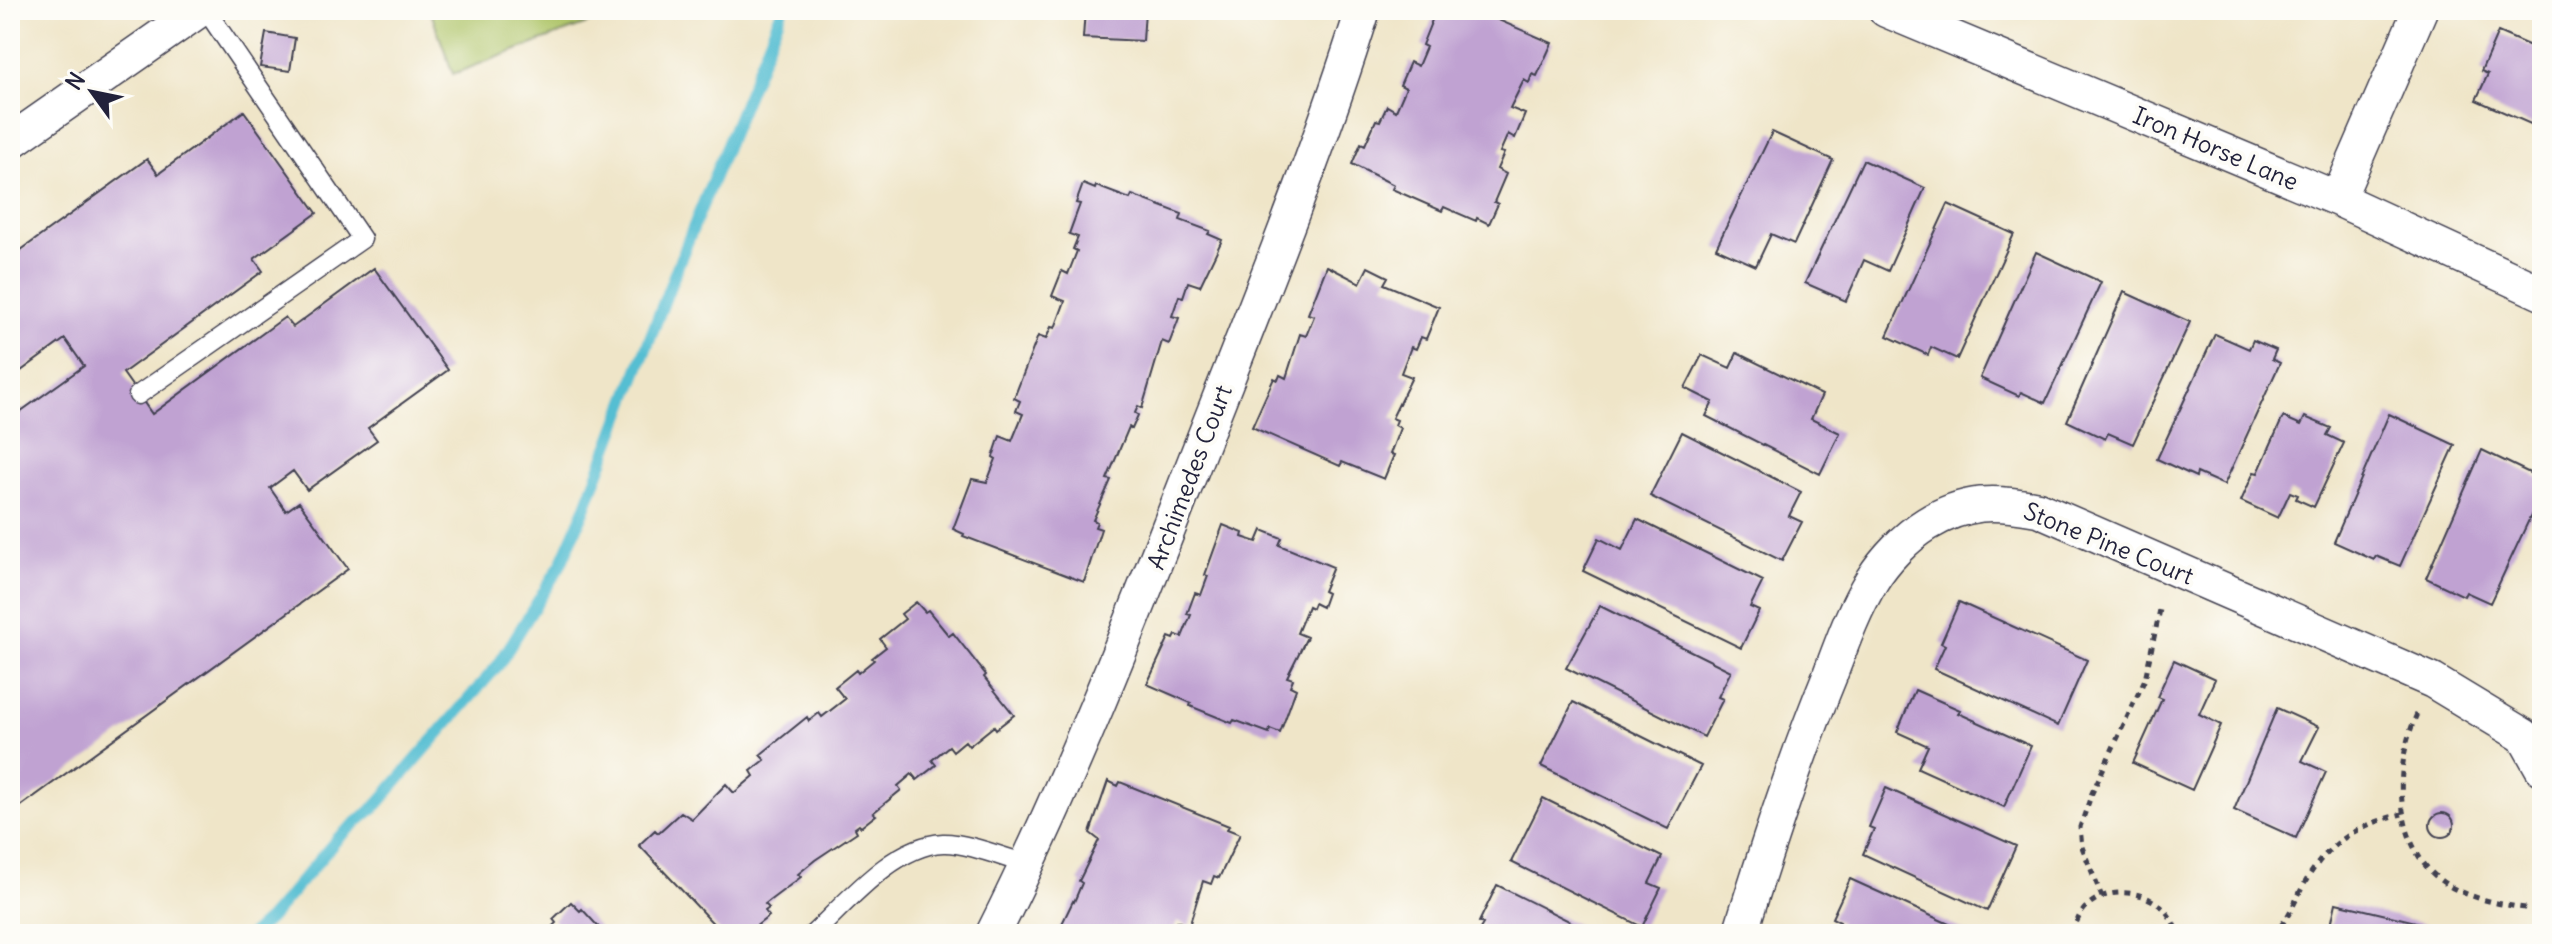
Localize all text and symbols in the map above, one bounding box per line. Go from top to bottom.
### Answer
north arrow [52,52,132,132]
text: N [59,67,91,95]
street label: Iron Horse Lane [2129,100,2303,196]
street label: Archimedes Court [1140,381,1238,573]
street label: Stone Pine Court [2020,495,2198,591]

